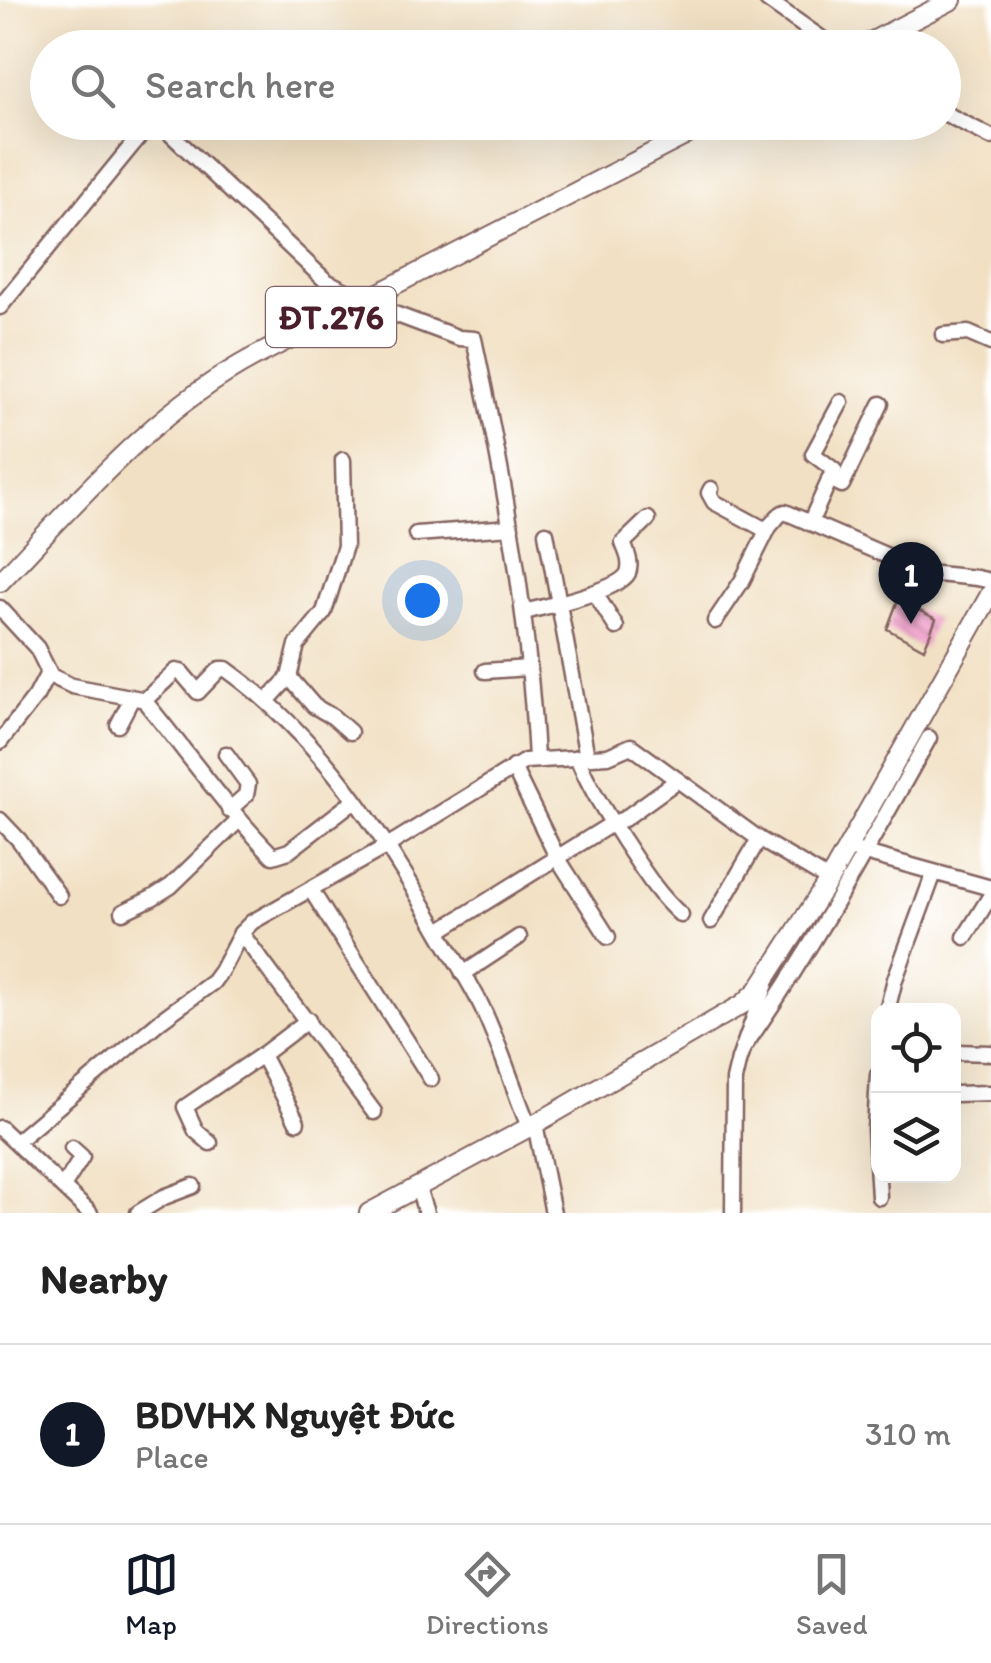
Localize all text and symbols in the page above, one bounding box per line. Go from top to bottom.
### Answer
search box [30,30,961,140]
icon: search [65,58,120,113]
text: Search here [145,62,336,108]
road number: ĐT.276 [266,287,396,347]
pin: 1 [878,542,944,624]
your location [397,575,448,626]
map controls [871,1003,961,1183]
button: locate [871,1003,961,1093]
button: layers [871,1093,961,1183]
text: Nearby [40,1253,167,1304]
text: BDVHX Nguyệt Đức [135,1392,455,1438]
text: 1 [65,1415,80,1453]
text: 310 m [865,1415,951,1453]
text: Place [135,1438,209,1476]
tab: Map [124,1547,179,1641]
tab: Directions [426,1547,549,1641]
tab: Saved [796,1547,867,1641]

